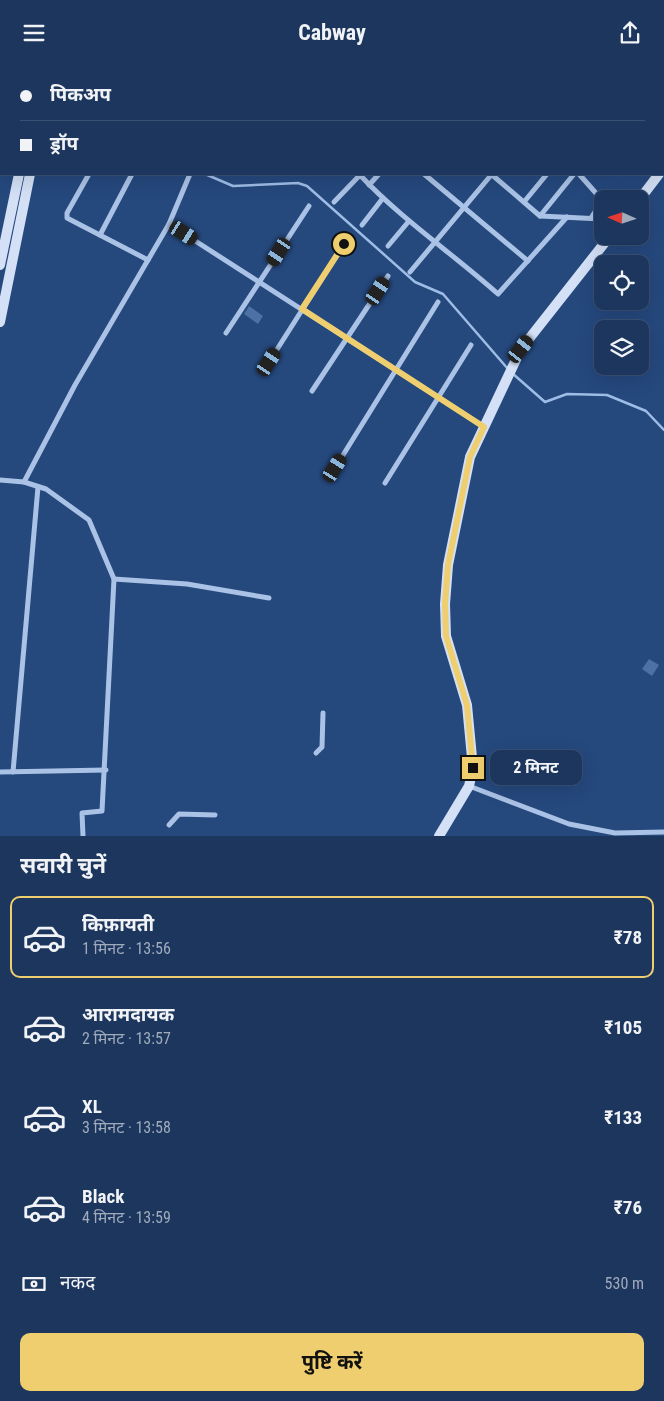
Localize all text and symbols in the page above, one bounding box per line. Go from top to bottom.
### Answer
icon: menu [20,19,48,47]
icon: share [616,19,644,47]
text: Cabway [298,20,366,45]
text: पिकअप [50,83,111,106]
text: ड्रॉप [50,132,78,155]
north arrow [594,190,649,245]
map controls [594,190,649,375]
car [167,219,200,247]
route start [333,233,355,255]
car [264,235,293,269]
button: locate [594,255,649,310]
car [363,274,392,308]
button: layers [594,320,649,375]
car [505,333,536,365]
car [254,345,283,379]
car [320,451,349,485]
callout: 2 मिनट [490,751,583,785]
route end [462,757,484,779]
text: 2 मिनट [513,758,559,777]
text: सवारी चुनें [20,853,106,878]
text: किफ़ायती [82,913,154,936]
icon: car [22,915,67,960]
text: ₹78 [614,926,642,949]
text: 1 मिनट · 13:56 [82,939,171,958]
text: आरामदायक [82,1003,174,1026]
icon: car [22,1005,67,1050]
text: ₹105 [604,1016,642,1039]
text: 2 मिनट · 13:57 [82,1029,171,1048]
icon: car [22,1095,67,1140]
text: XL [82,1095,102,1118]
text: ₹133 [604,1106,642,1129]
text: 3 मिनट · 13:58 [82,1118,171,1137]
icon: car [22,1185,67,1230]
text: Black [82,1185,124,1208]
text: ₹76 [614,1196,642,1219]
text: 4 मिनट · 13:59 [82,1208,171,1227]
icon: cash [20,1270,48,1298]
text: नकद [60,1271,95,1294]
text: 530 m [605,1274,644,1293]
button: पुष्टि करें [20,1333,644,1391]

